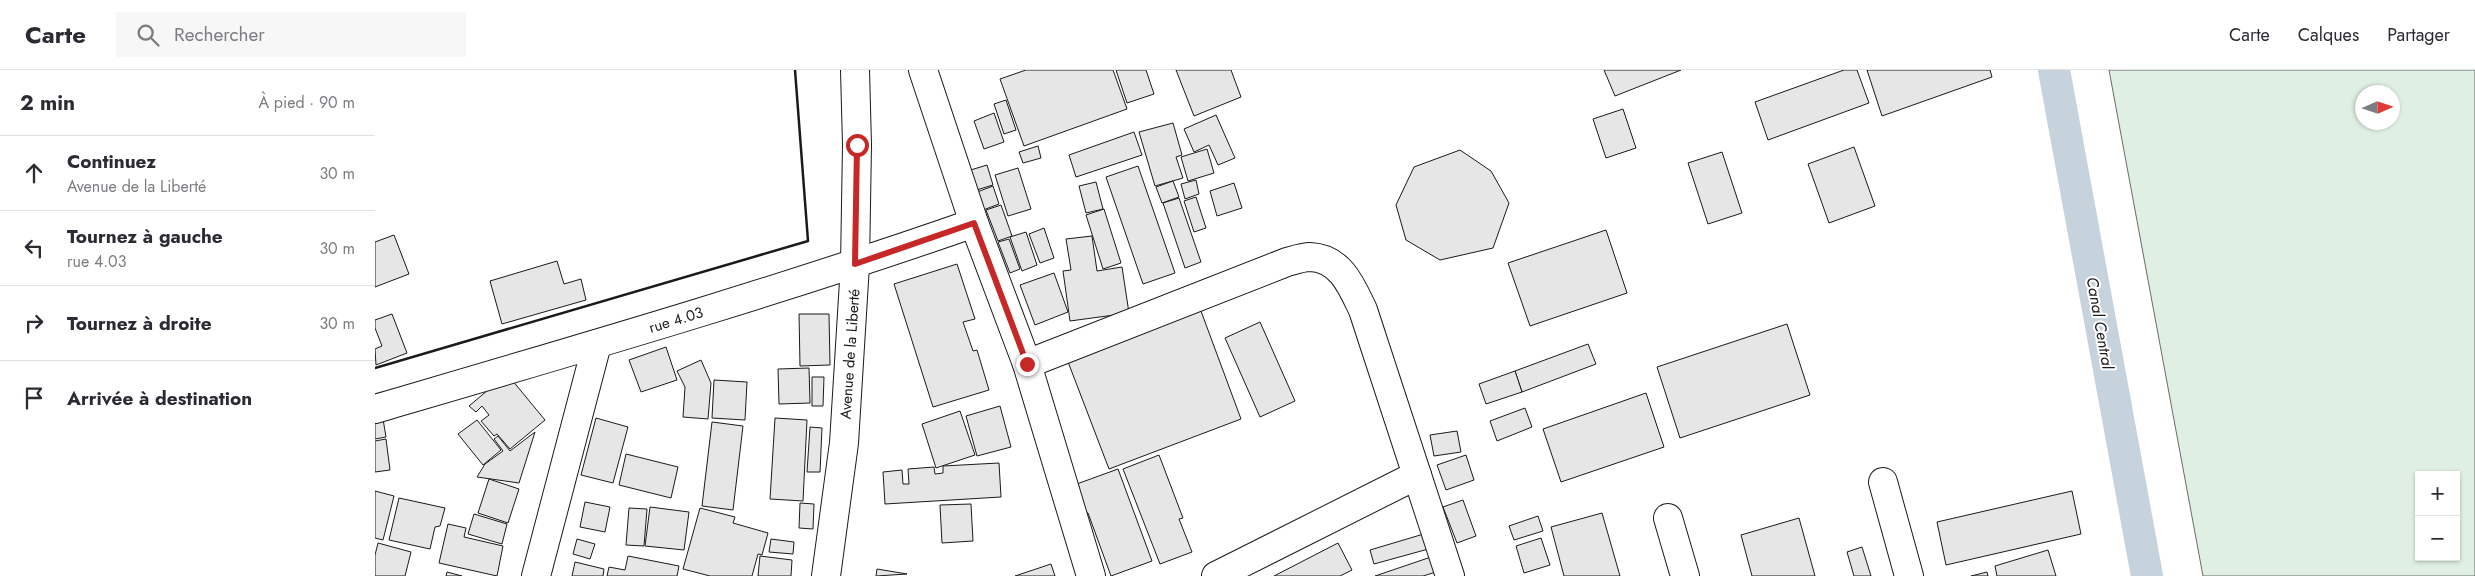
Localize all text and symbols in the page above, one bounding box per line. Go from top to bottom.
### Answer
search box [116,12,466,57]
text: Carte [25,17,86,52]
icon: search [134,21,162,49]
text: Rechercher [174,21,265,48]
text: Carte [2229,22,2270,48]
text: Calques [2298,22,2359,48]
text: Partager [2387,22,2450,48]
north arrow [2355,85,2400,130]
text: 2 min [20,88,75,118]
text: À pied · 90 m [259,91,355,114]
route start [846,134,869,157]
text: Continuez [67,148,156,175]
icon: ahead [20,159,48,187]
text: 30 m [319,162,355,185]
text: Avenue de la Liberté [67,175,206,198]
text: Tournez à gauche [67,223,223,250]
icon: left [20,234,48,262]
text: 30 m [319,237,355,260]
text: rue 4.03 [67,250,126,273]
water label: Canal Central [2081,275,2120,372]
street label: Avenue de la Liberté [834,288,866,420]
street label: rue 4.03 [646,301,706,339]
icon: right [20,309,48,337]
text: Tournez à droite [67,310,212,337]
text: 30 m [319,312,355,335]
route end [1016,353,1039,376]
icon: arrive [20,384,48,412]
text: Arrivée à destination [67,385,252,412]
map controls [2415,471,2460,561]
button: + [2415,471,2460,516]
button: − [2415,516,2460,561]

